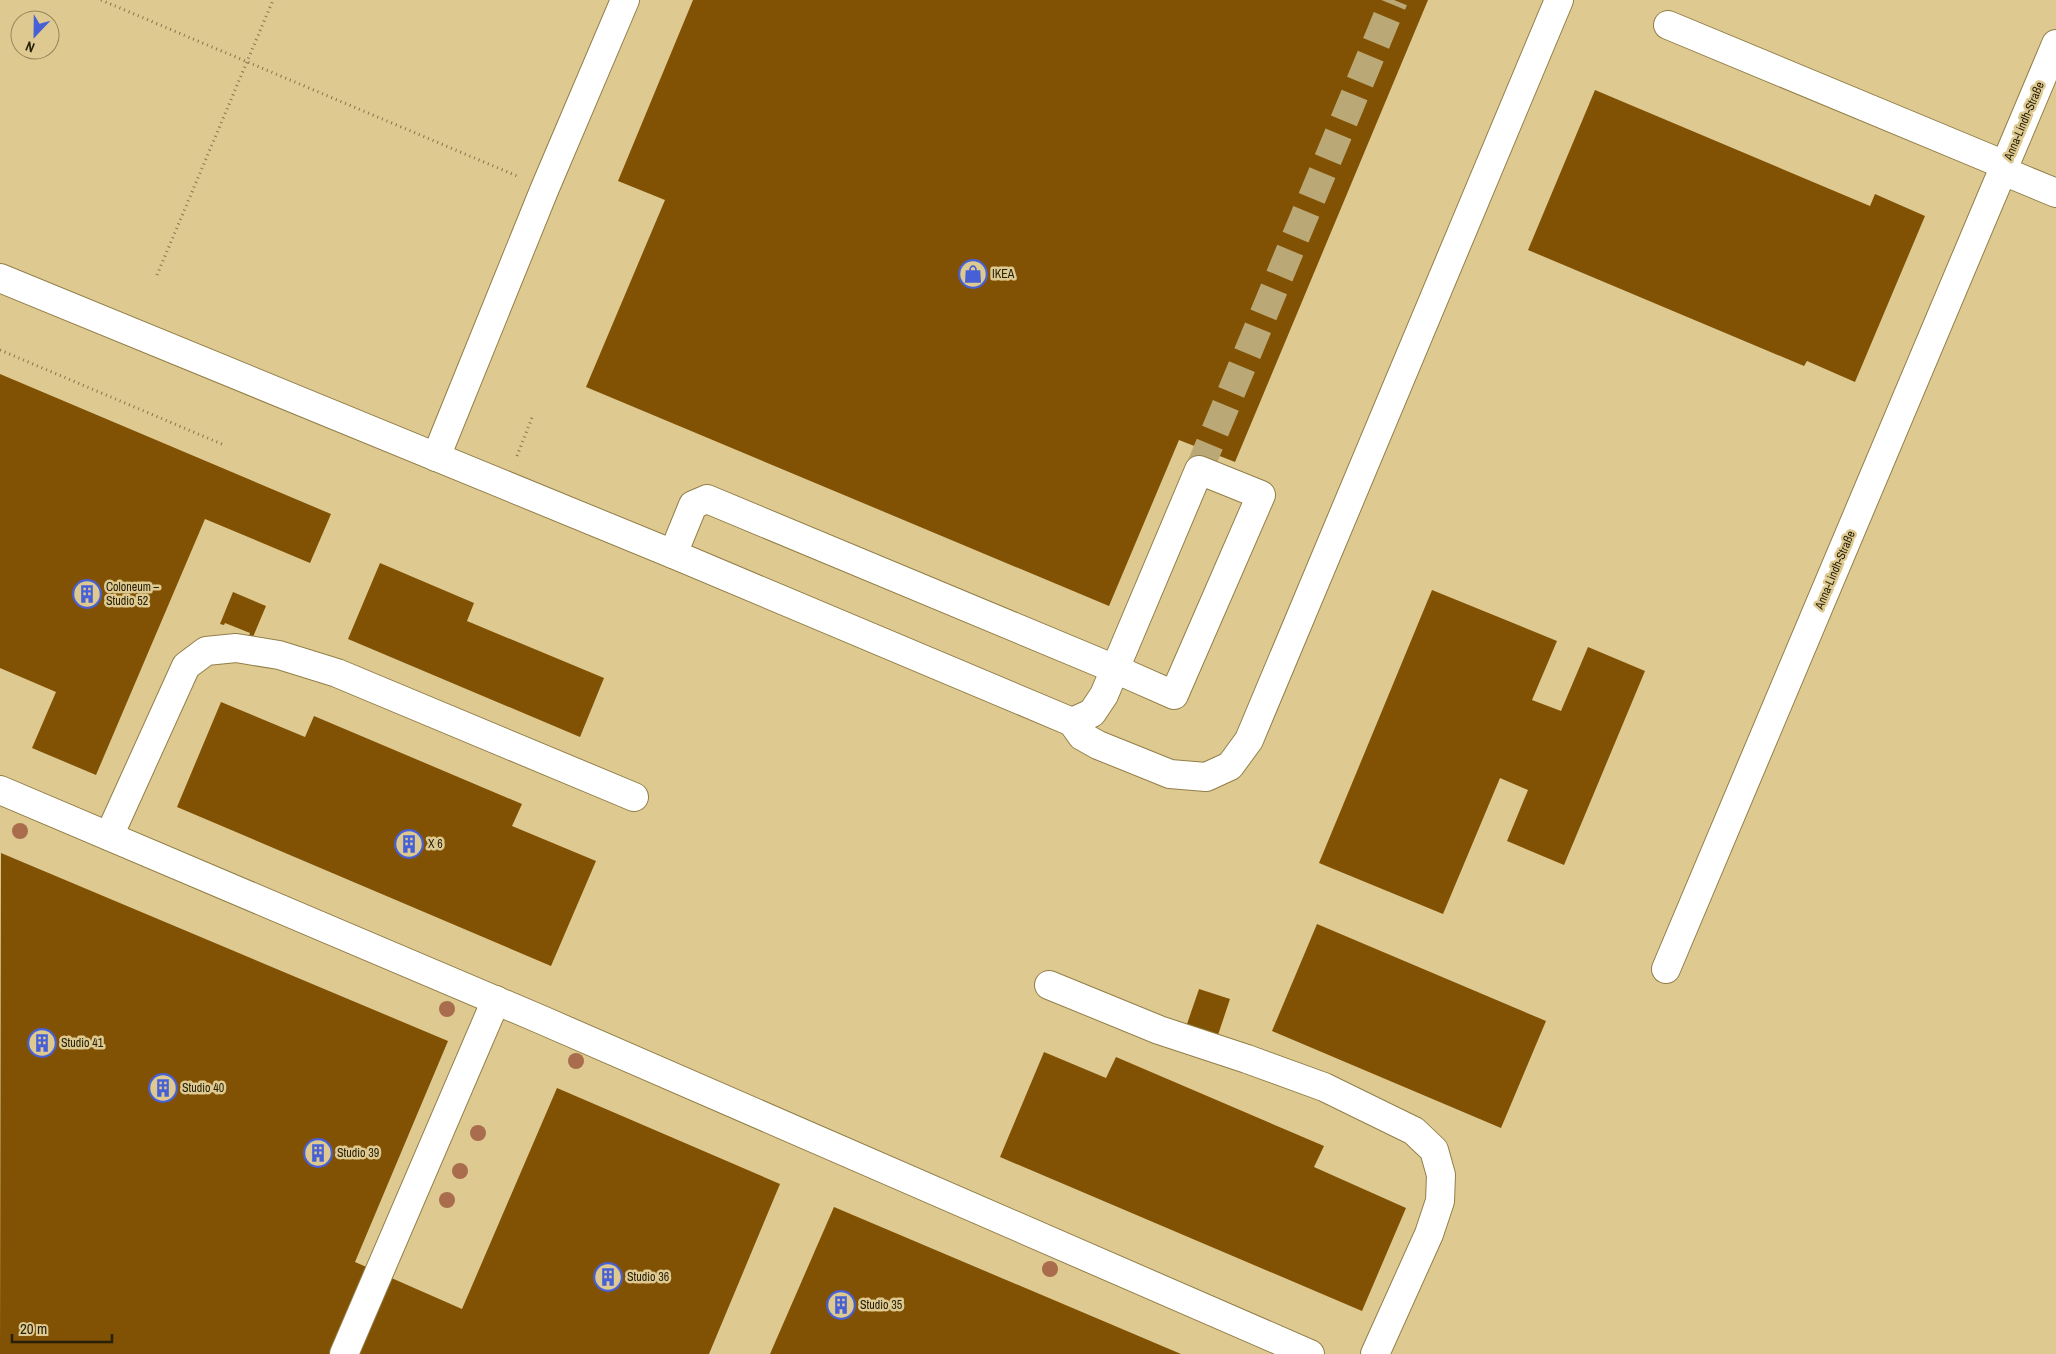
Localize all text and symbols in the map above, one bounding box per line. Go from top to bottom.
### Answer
north arrow [10,10,60,60]
text: N [23,37,37,57]
street label: Anna-Lindh-Straße [2000,79,2048,164]
shop icon: IKEA [958,259,988,289]
place label: IKEA [992,266,1015,282]
street label: Anna-Lindh-Straße [1811,528,1859,613]
building icon: Coloneum – Studio 52 [72,579,102,609]
place label: Coloneum – Studio 52 [106,579,160,609]
building icon: X 6 [394,829,424,859]
place label: X 6 [428,836,443,852]
building icon: Studio 41 [27,1028,57,1058]
place label: Studio 41 [61,1035,104,1051]
building icon: Studio 40 [148,1073,178,1103]
place label: Studio 40 [182,1080,224,1096]
building icon: Studio 39 [303,1138,333,1168]
place label: Studio 39 [337,1145,379,1161]
building icon: Studio 36 [593,1262,623,1292]
place label: Studio 36 [627,1269,669,1285]
building icon: Studio 35 [826,1290,856,1320]
place label: Studio 35 [860,1297,903,1313]
scale bar [12,1312,112,1344]
text: 20 m [20,1318,47,1339]

